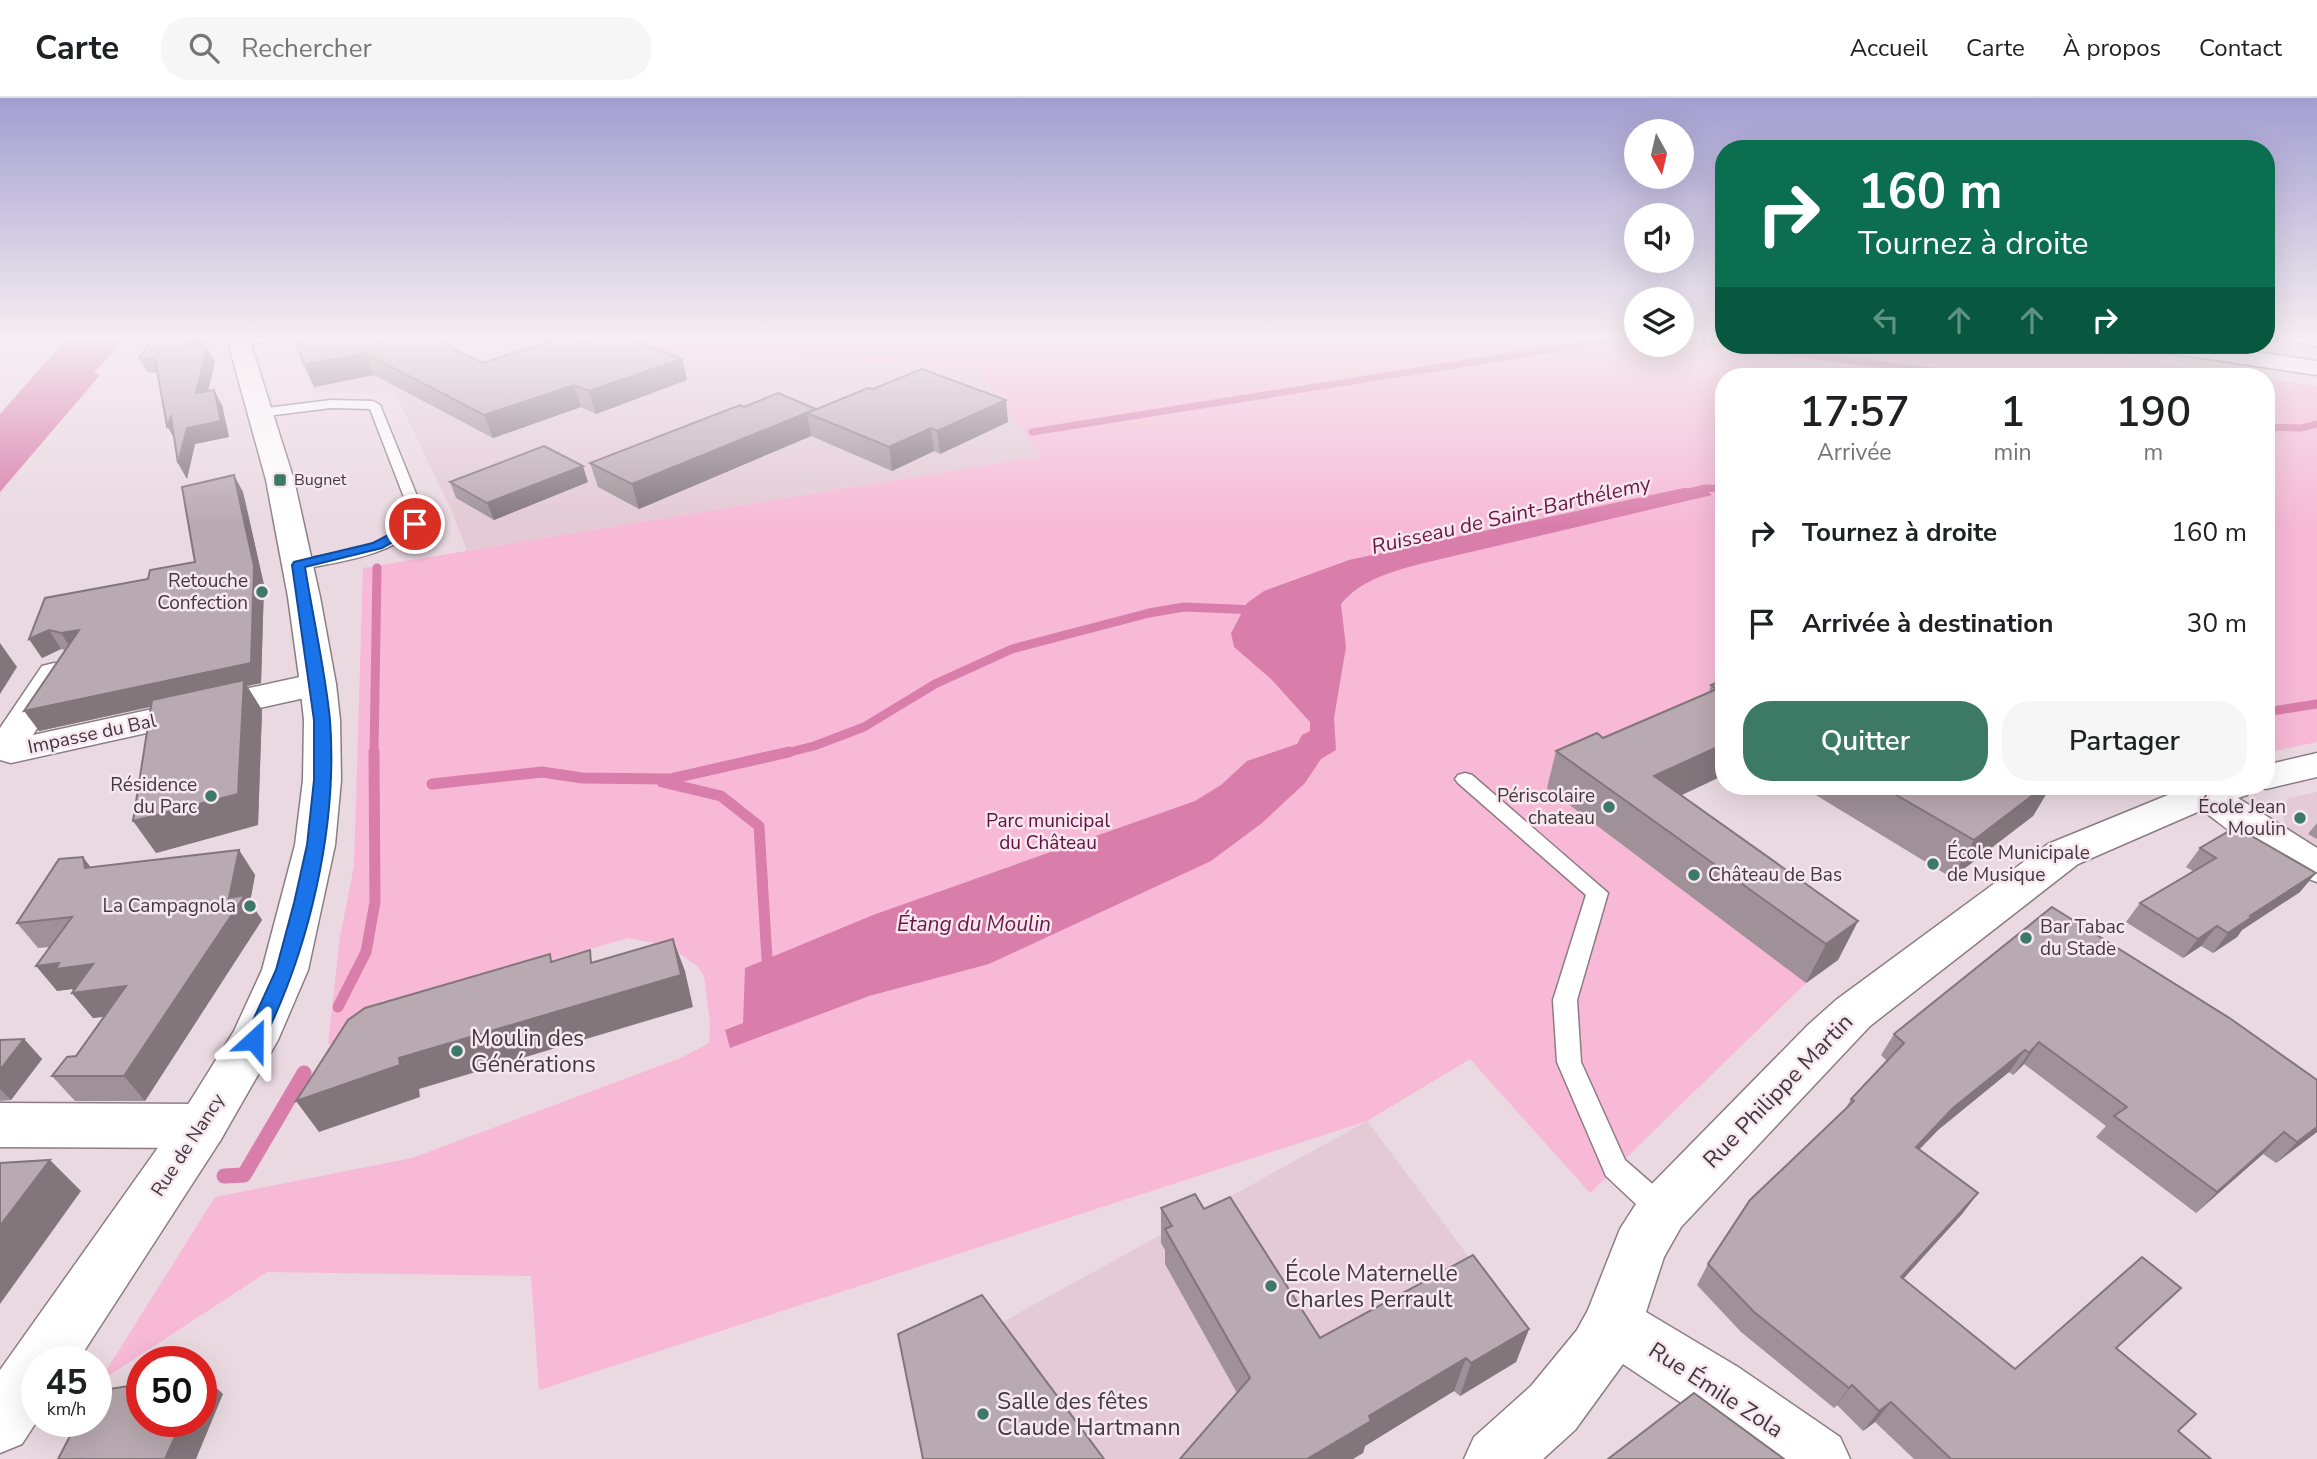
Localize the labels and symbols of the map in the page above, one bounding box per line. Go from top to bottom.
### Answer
north arrow [1624,119,1694,189]
place label: Bugnet [294,469,347,491]
water label: Ruisseau de Saint-Barthélemy [1369,469,1655,561]
marker: Bugnet [272,472,288,488]
pin [385,494,445,554]
place label: Retouche Confection [157,568,248,616]
marker: Retouche Confection [254,584,270,600]
street label: Impasse du Bal [25,708,159,760]
place label: Résidence du Parc [110,772,197,820]
place label: Périscolaire chateau [1497,783,1595,831]
marker: Résidence du Parc [203,788,219,804]
place label: École Jean Moulin [2198,794,2286,842]
marker: Périscolaire chateau [1601,799,1617,815]
park label: Parc municipal du Château [986,808,1110,856]
marker: École Jean Moulin [2292,810,2308,826]
place label: École Municipale de Musique [1947,840,2090,888]
marker: École Municipale de Musique [1925,856,1941,872]
place label: Château de Bas [1708,862,1842,888]
marker: Château de Bas [1686,867,1702,883]
place label: La Campagnola [103,893,236,919]
marker: La Campagnola [242,898,258,914]
water label: Étang du Moulin [897,910,1051,938]
place label: Bar Tabac du Stade [2040,914,2125,962]
marker: Bar Tabac du Stade [2018,930,2034,946]
position arrow [217,1003,291,1077]
street label: Rue Philippe Martin [1696,1007,1860,1175]
place label: Moulin des Générations [471,1023,596,1080]
marker: Moulin des Générations [449,1043,465,1059]
street label: Rue de Nancy [145,1088,231,1202]
place label: École Maternelle Charles Perrault [1285,1258,1458,1315]
marker: École Maternelle Charles Perrault [1263,1278,1279,1294]
street label: Rue Émile Zola [1643,1335,1789,1445]
speed limit sign: 50 [126,1346,217,1437]
place label: Salle des fêtes Claude Hartmann [997,1386,1181,1443]
marker: Salle des fêtes Claude Hartmann [975,1406,991,1422]

